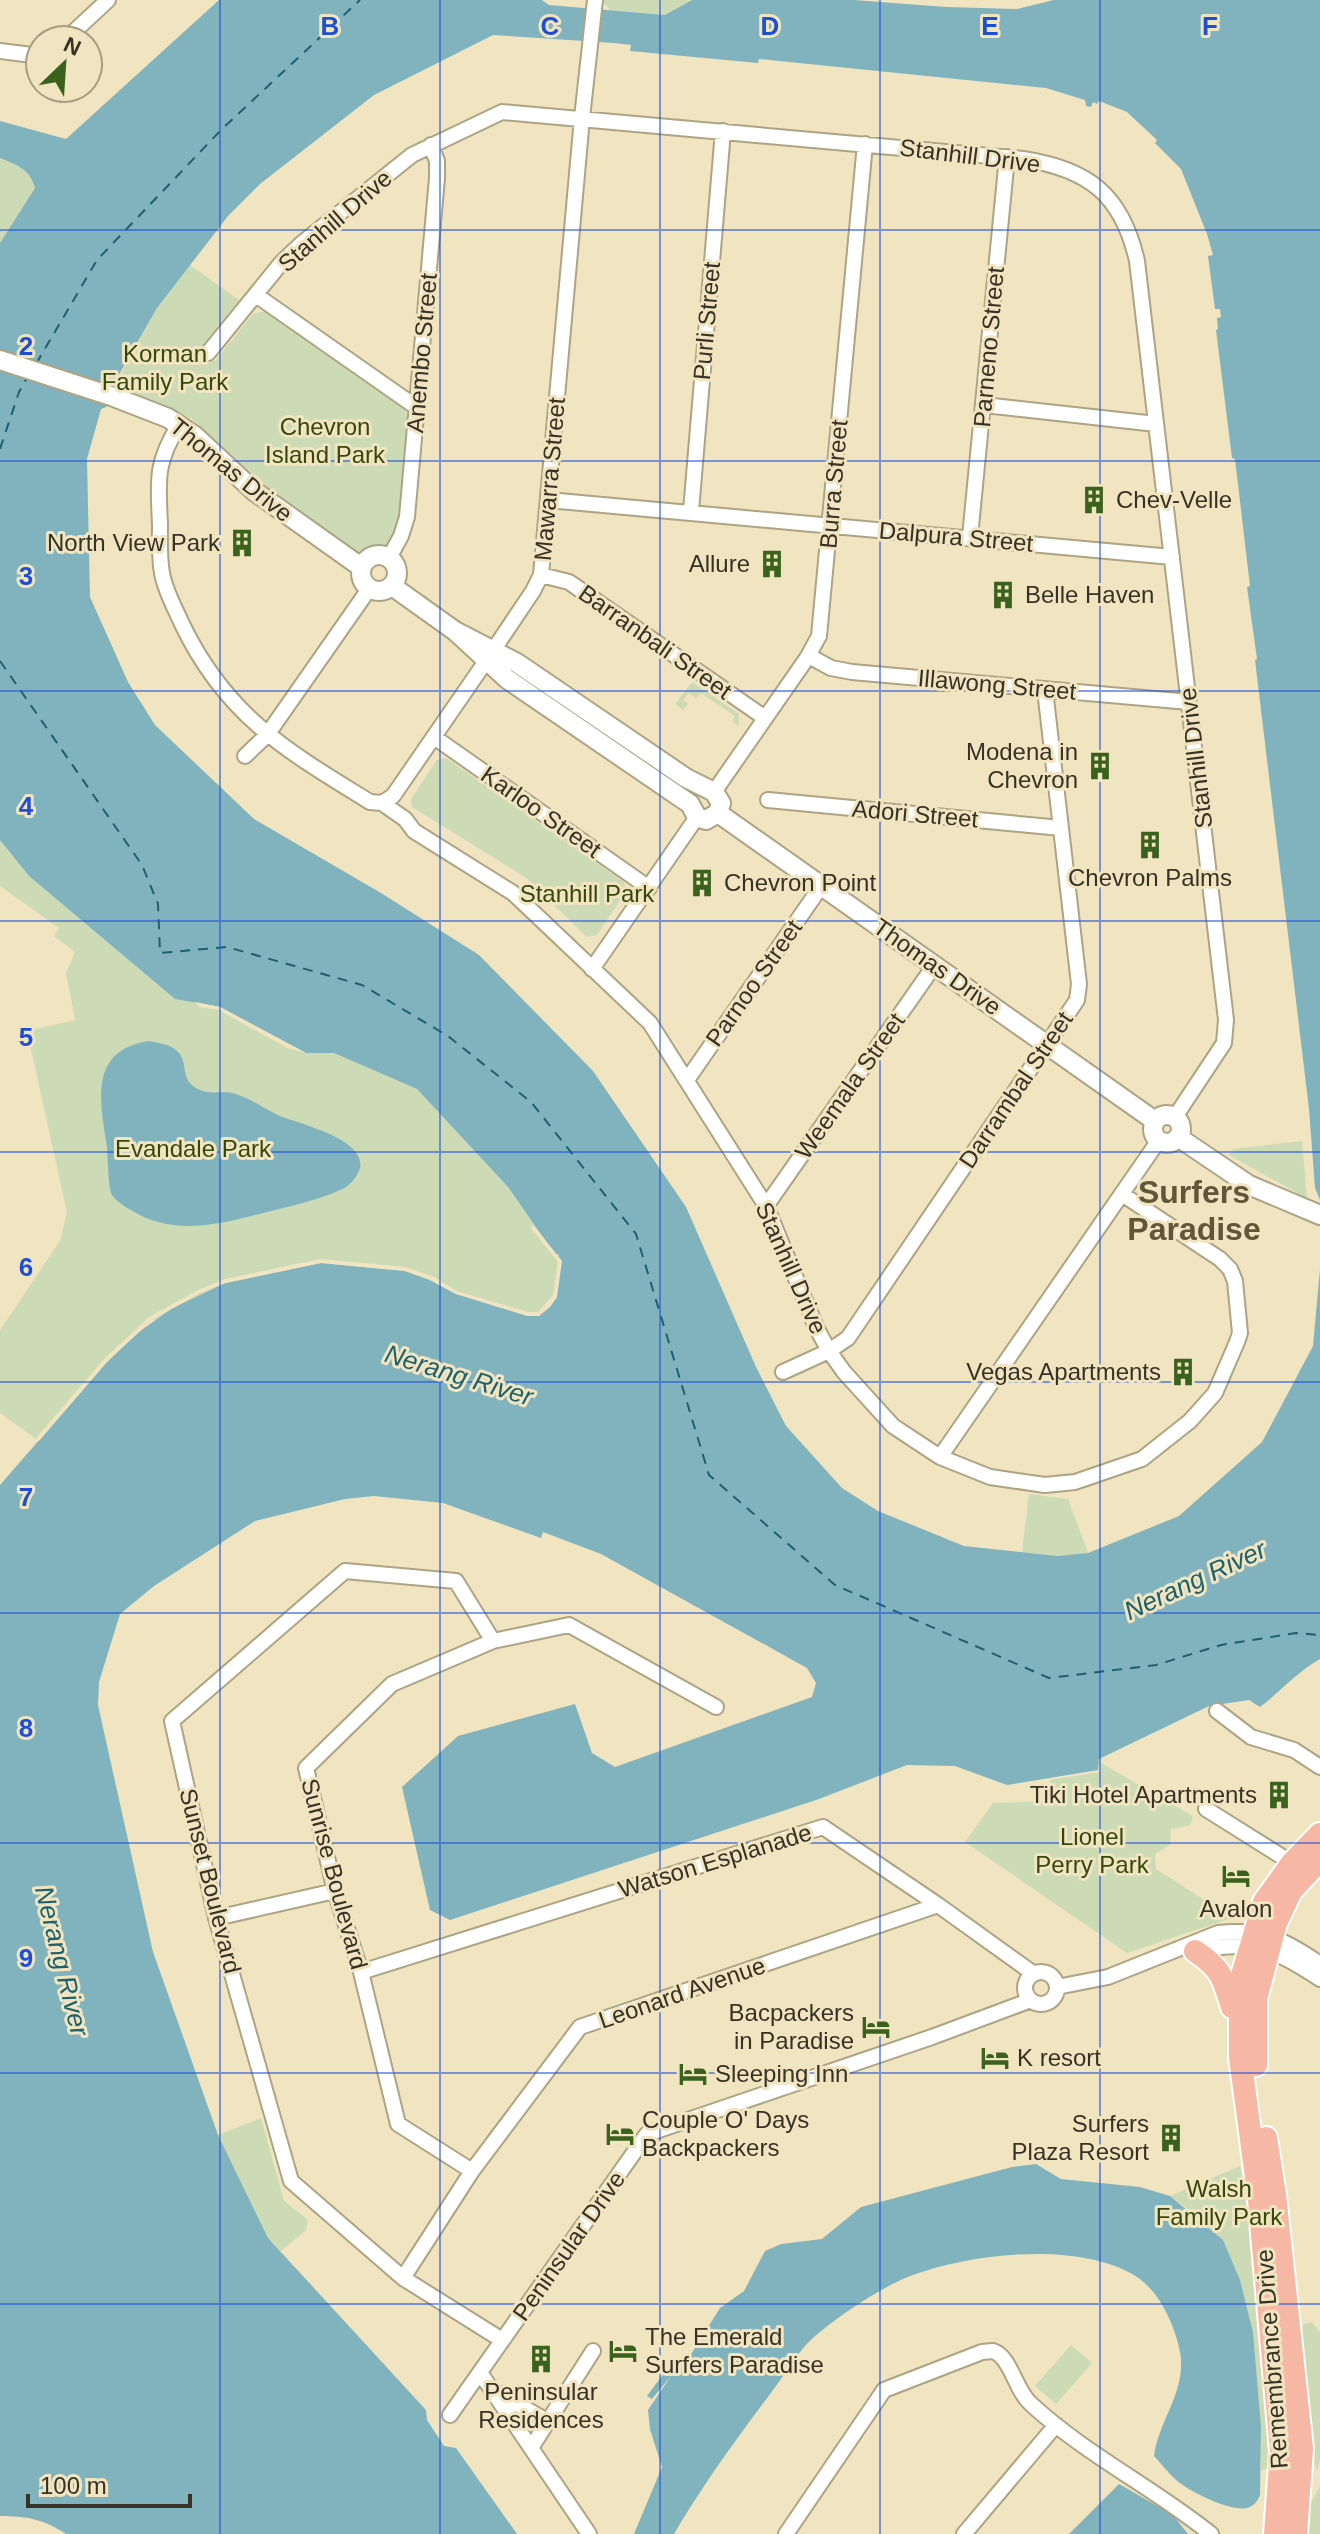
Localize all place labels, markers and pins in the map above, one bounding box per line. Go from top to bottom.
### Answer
building icon: Chev-Velle [1079,485,1109,515]
place label: Chev-Velle [1116,486,1232,513]
building icon: North View Park [227,528,257,558]
place label: North View Park [47,529,221,556]
building icon: Allure [757,549,787,579]
place label: Allure [689,550,750,577]
building icon: Belle Haven [988,580,1018,610]
place label: Belle Haven [1025,581,1154,608]
place label: Modena in Chevron [966,738,1078,793]
building icon: Modena in Chevron [1085,751,1115,781]
building icon: Chevron Palms [1135,830,1165,860]
place label: Chevron Palms [1068,864,1232,891]
building icon: Chevron Point [687,868,717,898]
place label: Chevron Point [724,869,876,896]
building icon: Vegas Apartments [1168,1357,1198,1387]
place label: Vegas Apartments [966,1358,1161,1385]
building icon: Tiki Hotel Apartments [1264,1780,1294,1810]
place label: Tiki Hotel Apartments [1030,1781,1257,1808]
hotel icon: Avalon [1221,1861,1251,1891]
place label: Avalon [1200,1895,1272,1922]
place label: Bacpackers in Paradise [729,1999,854,2054]
hotel icon: Bacpackers in Paradise [861,2012,891,2042]
hotel icon: K resort [980,2043,1010,2073]
place label: K resort [1017,2044,1101,2071]
hotel icon: Sleeping Inn [678,2059,708,2089]
place label: Sleeping Inn [715,2060,848,2087]
place label: Couple O' Days Backpackers [642,2106,809,2161]
place label: Surfers Plaza Resort [1012,2110,1149,2165]
hotel icon: Couple O' Days Backpackers [605,2119,635,2149]
building icon: Surfers Plaza Resort [1156,2123,1186,2153]
place label: The Emerald Surfers Paradise [645,2323,824,2378]
hotel icon: The Emerald Surfers Paradise [608,2336,638,2366]
building icon: Peninsular Residences [526,2344,556,2374]
place label: Peninsular Residences [478,2378,604,2433]

